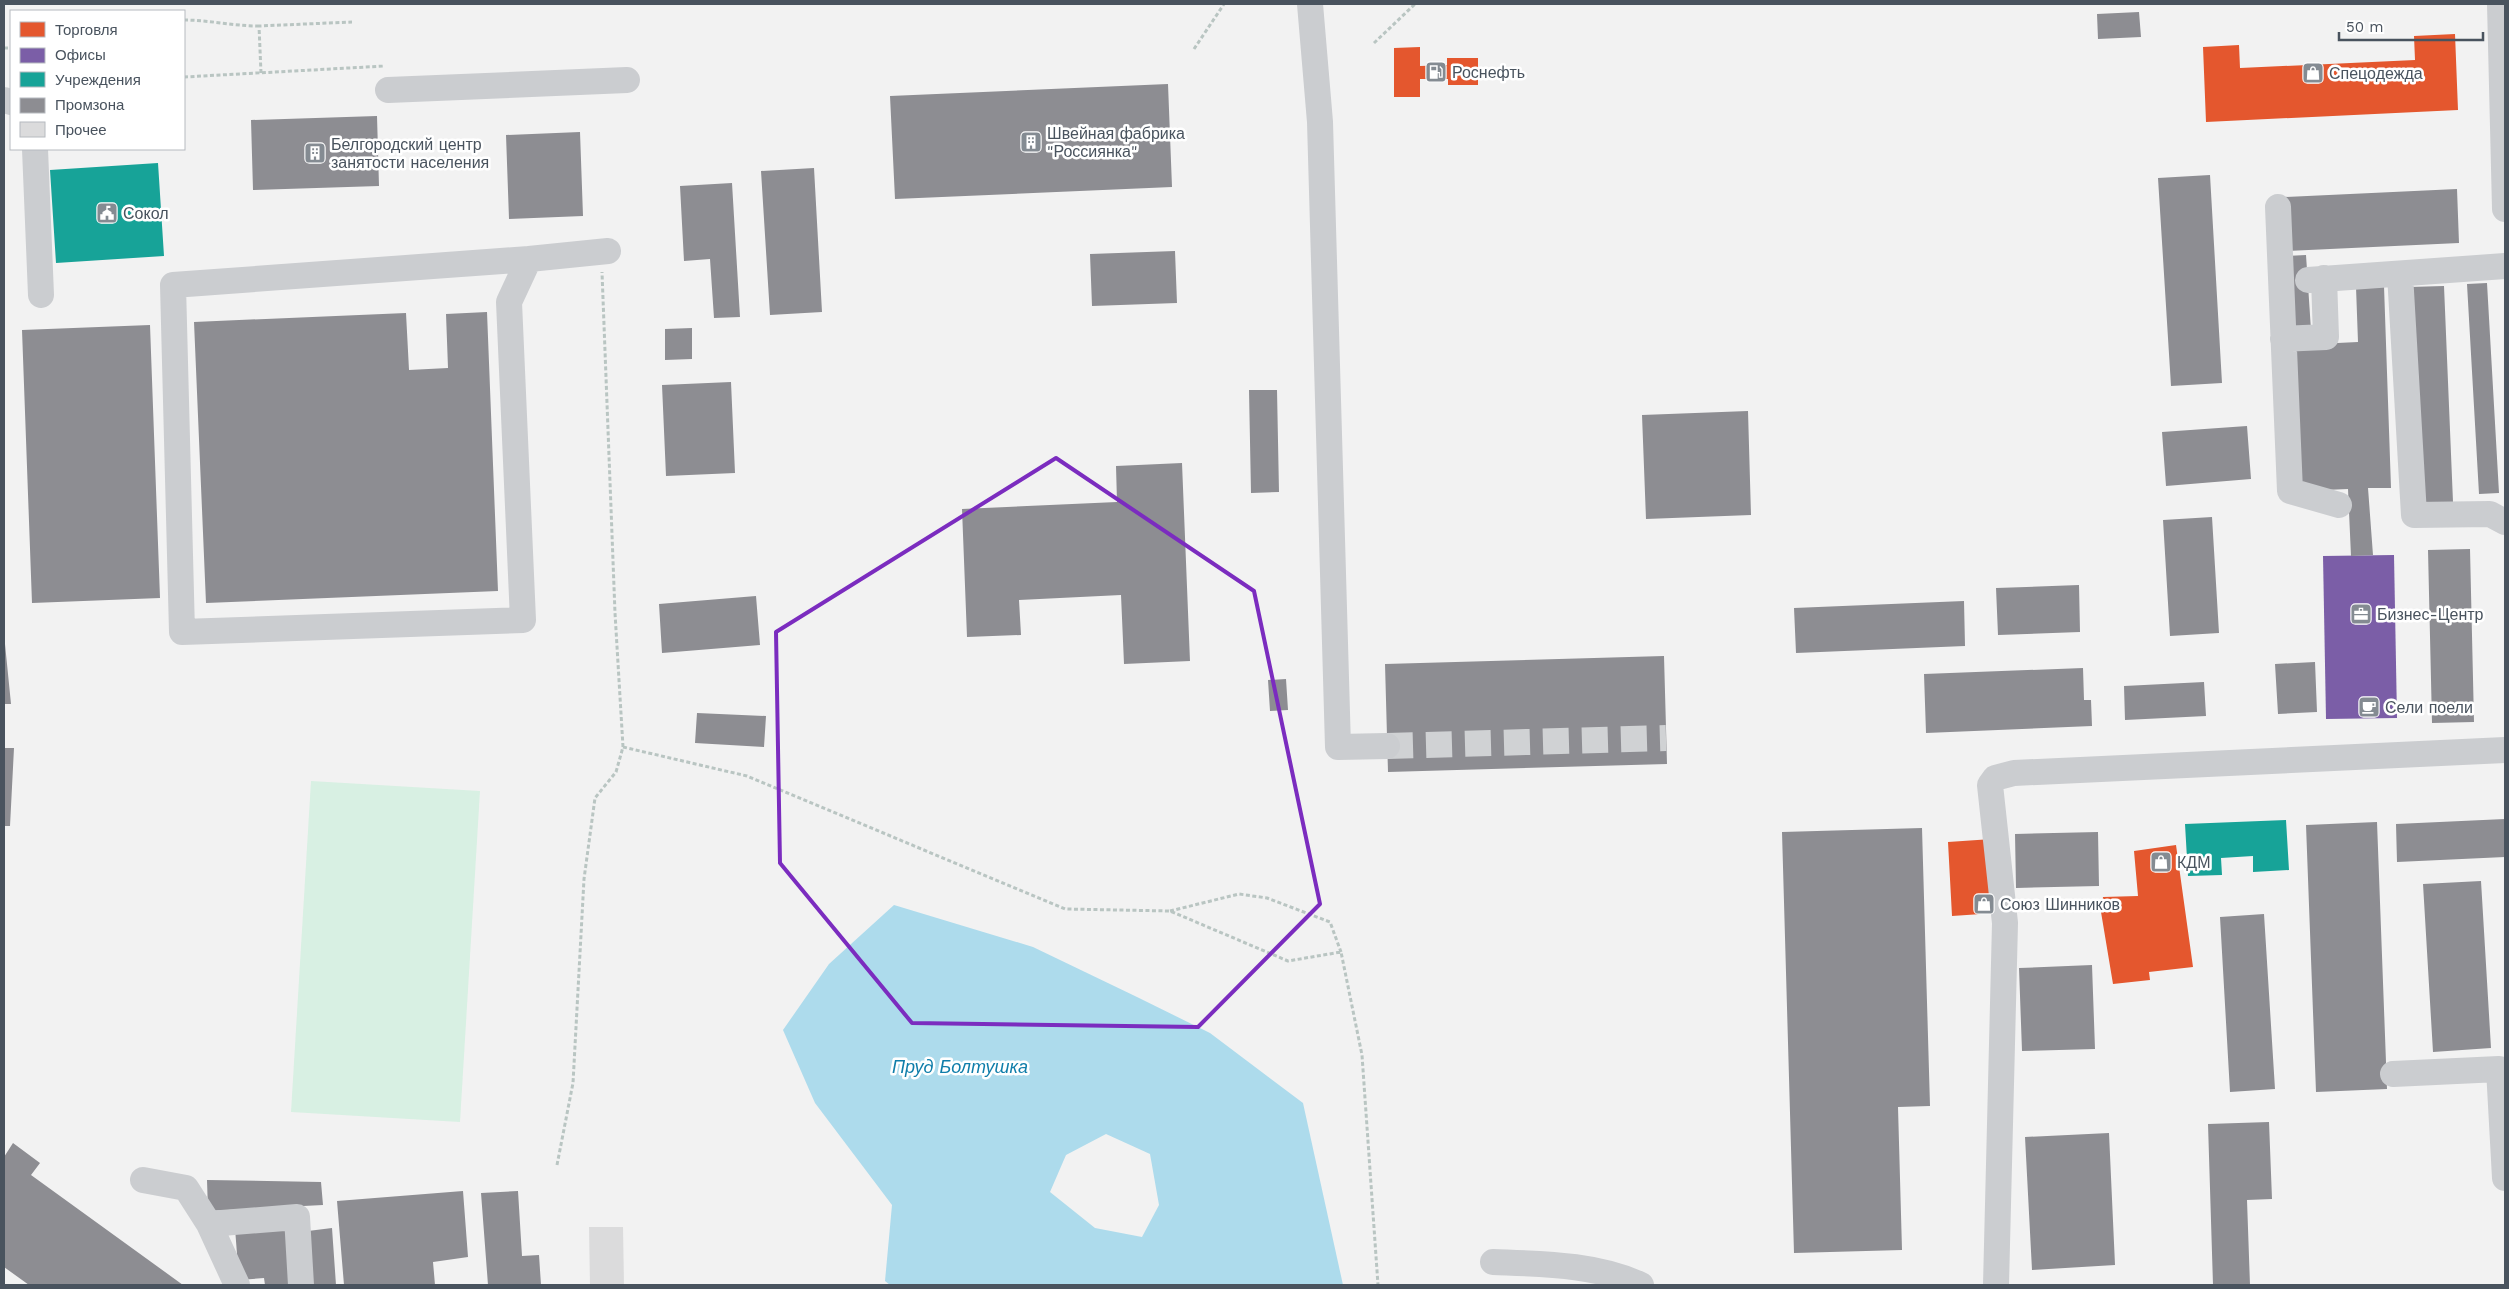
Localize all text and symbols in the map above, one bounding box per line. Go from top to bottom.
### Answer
legend [10,10,185,150]
scale bar [2339,10,2483,42]
text: 50 m [2346,18,2383,36]
text: Торговля [55,21,118,39]
text: Офисы [55,46,106,64]
fuel station icon: Роснефть [1424,60,1448,84]
shop icon: Спецодежда [2301,61,2325,85]
place label: Роснефть [1452,63,1525,82]
place label: Спецодежда [2329,64,2423,83]
text: Учреждения [55,71,141,89]
text: Промзона [55,96,125,114]
text: Прочее [55,121,107,139]
place label: Швейная фабрика "Россиянка" [1047,124,1185,161]
building icon: Швейная фабрика "Россиянка" [1019,130,1043,154]
place label: Белгородский центр занятости населения [331,135,489,172]
building icon: Белгородский центр занятости населения [303,141,327,165]
public building icon: Сокол [95,201,119,225]
place label: Сокол [123,204,169,223]
office icon: Бизнес-Центр [2349,602,2373,626]
place label: Бизнес-Центр [2377,605,2484,624]
cafe icon: Сели поели [2357,695,2381,719]
place label: Сели поели [2385,698,2473,717]
shop icon: КДМ [2149,850,2173,874]
place label: КДМ [2177,853,2210,872]
shop icon: Союз Шинников [1972,892,1996,916]
place label: Союз Шинников [2000,895,2120,914]
water label: Пруд Болтушка [892,1056,1028,1077]

